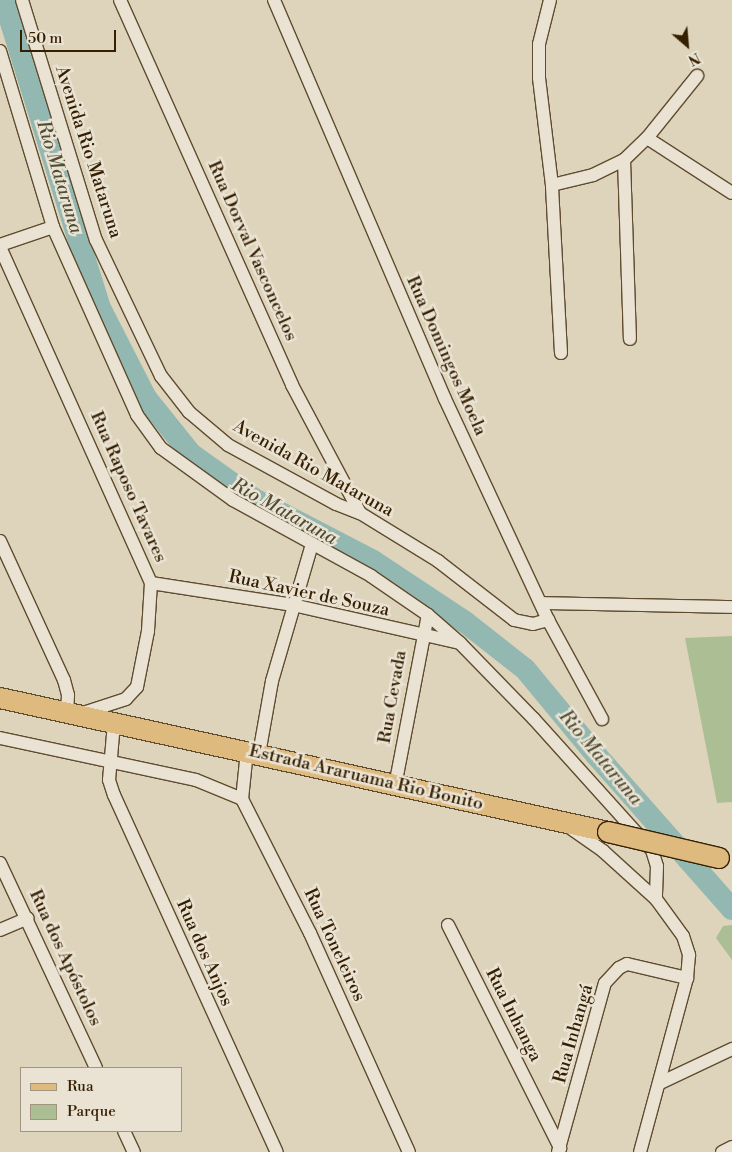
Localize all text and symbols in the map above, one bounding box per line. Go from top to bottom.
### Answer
scale bar [22,20,119,52]
north arrow [662,20,712,70]
text: 50 m [28,29,62,48]
text: N [685,48,703,69]
street label: Avenida Rio Mataruna [50,63,126,241]
water label: Rio Mataruna [31,118,87,236]
street label: Rua Dorval Vasconcelos [202,158,302,344]
street label: Rua Domingos Moela [401,273,491,439]
street label: Rua Raposo Tavares [85,408,171,566]
street label: Avenida Rio Mataruna [229,416,397,522]
water label: Rio Mataruna [227,474,341,550]
street label: Rua Xavier de Souza [227,566,391,622]
street label: Rua Cevada [374,649,412,745]
water label: Rio Mataruna [554,706,646,810]
street label: Estrada Araruama Rio Bonito [247,741,485,815]
street label: Rua Toneleiros [298,885,370,1005]
street label: Rua dos Apóstolos [24,886,106,1030]
street label: Rua dos Anjos [171,896,237,1010]
street label: Rua Inhanga [480,965,546,1065]
street label: Rua Inhangá [550,982,598,1086]
legend [20,1067,182,1132]
text: Rua [67,1077,94,1096]
text: Parque [67,1102,116,1121]

